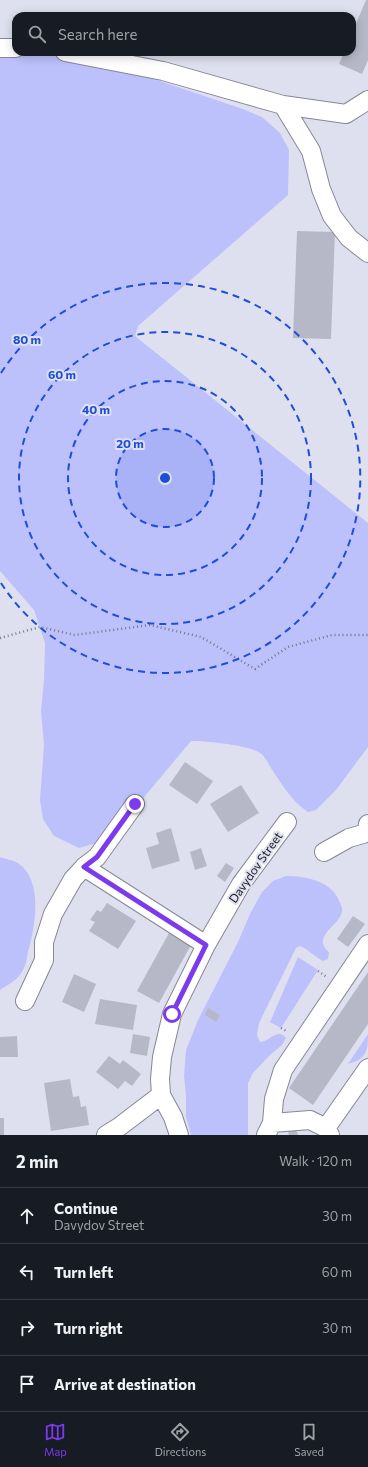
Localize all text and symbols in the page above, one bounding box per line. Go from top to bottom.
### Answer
search box [12,12,356,56]
icon: search [26,23,48,45]
text: Search here [58,25,137,43]
text: 80 m [13,332,41,346]
text: 60 m [48,367,76,381]
text: 40 m [82,402,110,416]
text: 20 m [116,436,144,450]
centre of rings [158,471,172,485]
route end [126,795,144,813]
street label: Davydov Street [225,829,285,905]
route start [163,1005,181,1023]
text: 2 min [16,1151,58,1172]
text: Walk · 120 m [279,1153,352,1169]
text: Continue [54,1199,118,1217]
icon: ahead [16,1205,38,1227]
text: 30 m [322,1208,352,1224]
text: Davydov Street [54,1217,144,1233]
icon: left [16,1261,38,1283]
text: Turn left [54,1263,113,1281]
text: 60 m [322,1264,352,1280]
icon: right [16,1317,38,1339]
text: Turn right [54,1319,123,1337]
text: 30 m [322,1320,352,1336]
icon: arrive [16,1373,38,1395]
text: Arrive at destination [54,1375,196,1393]
tab: Map [44,1421,67,1458]
tab: Directions [155,1421,206,1458]
tab: Saved [294,1421,324,1458]

